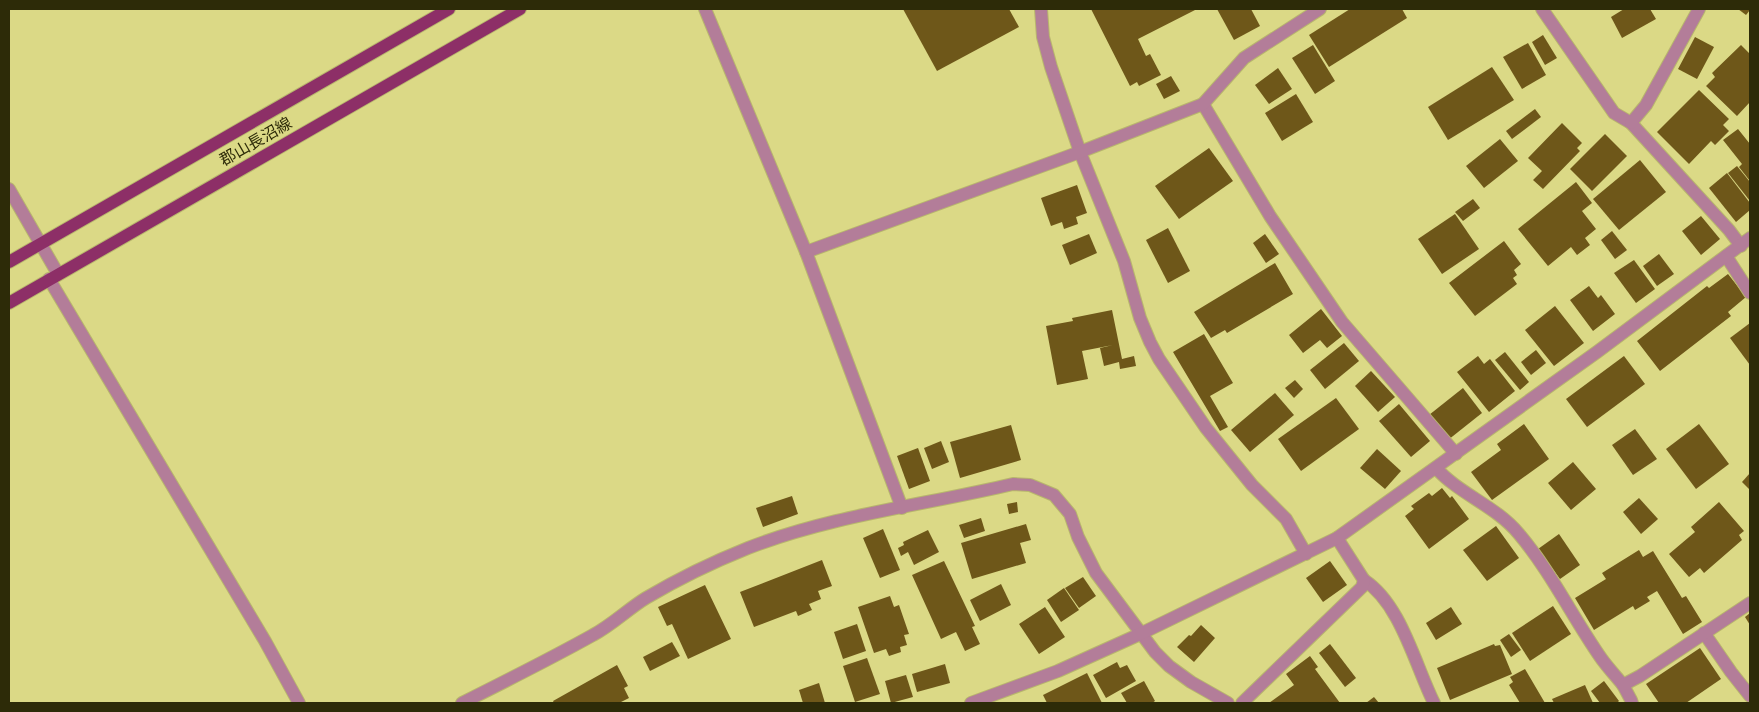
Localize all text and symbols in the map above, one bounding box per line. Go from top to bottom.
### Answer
street label: 郡山長沼線 [216,112,296,172]

